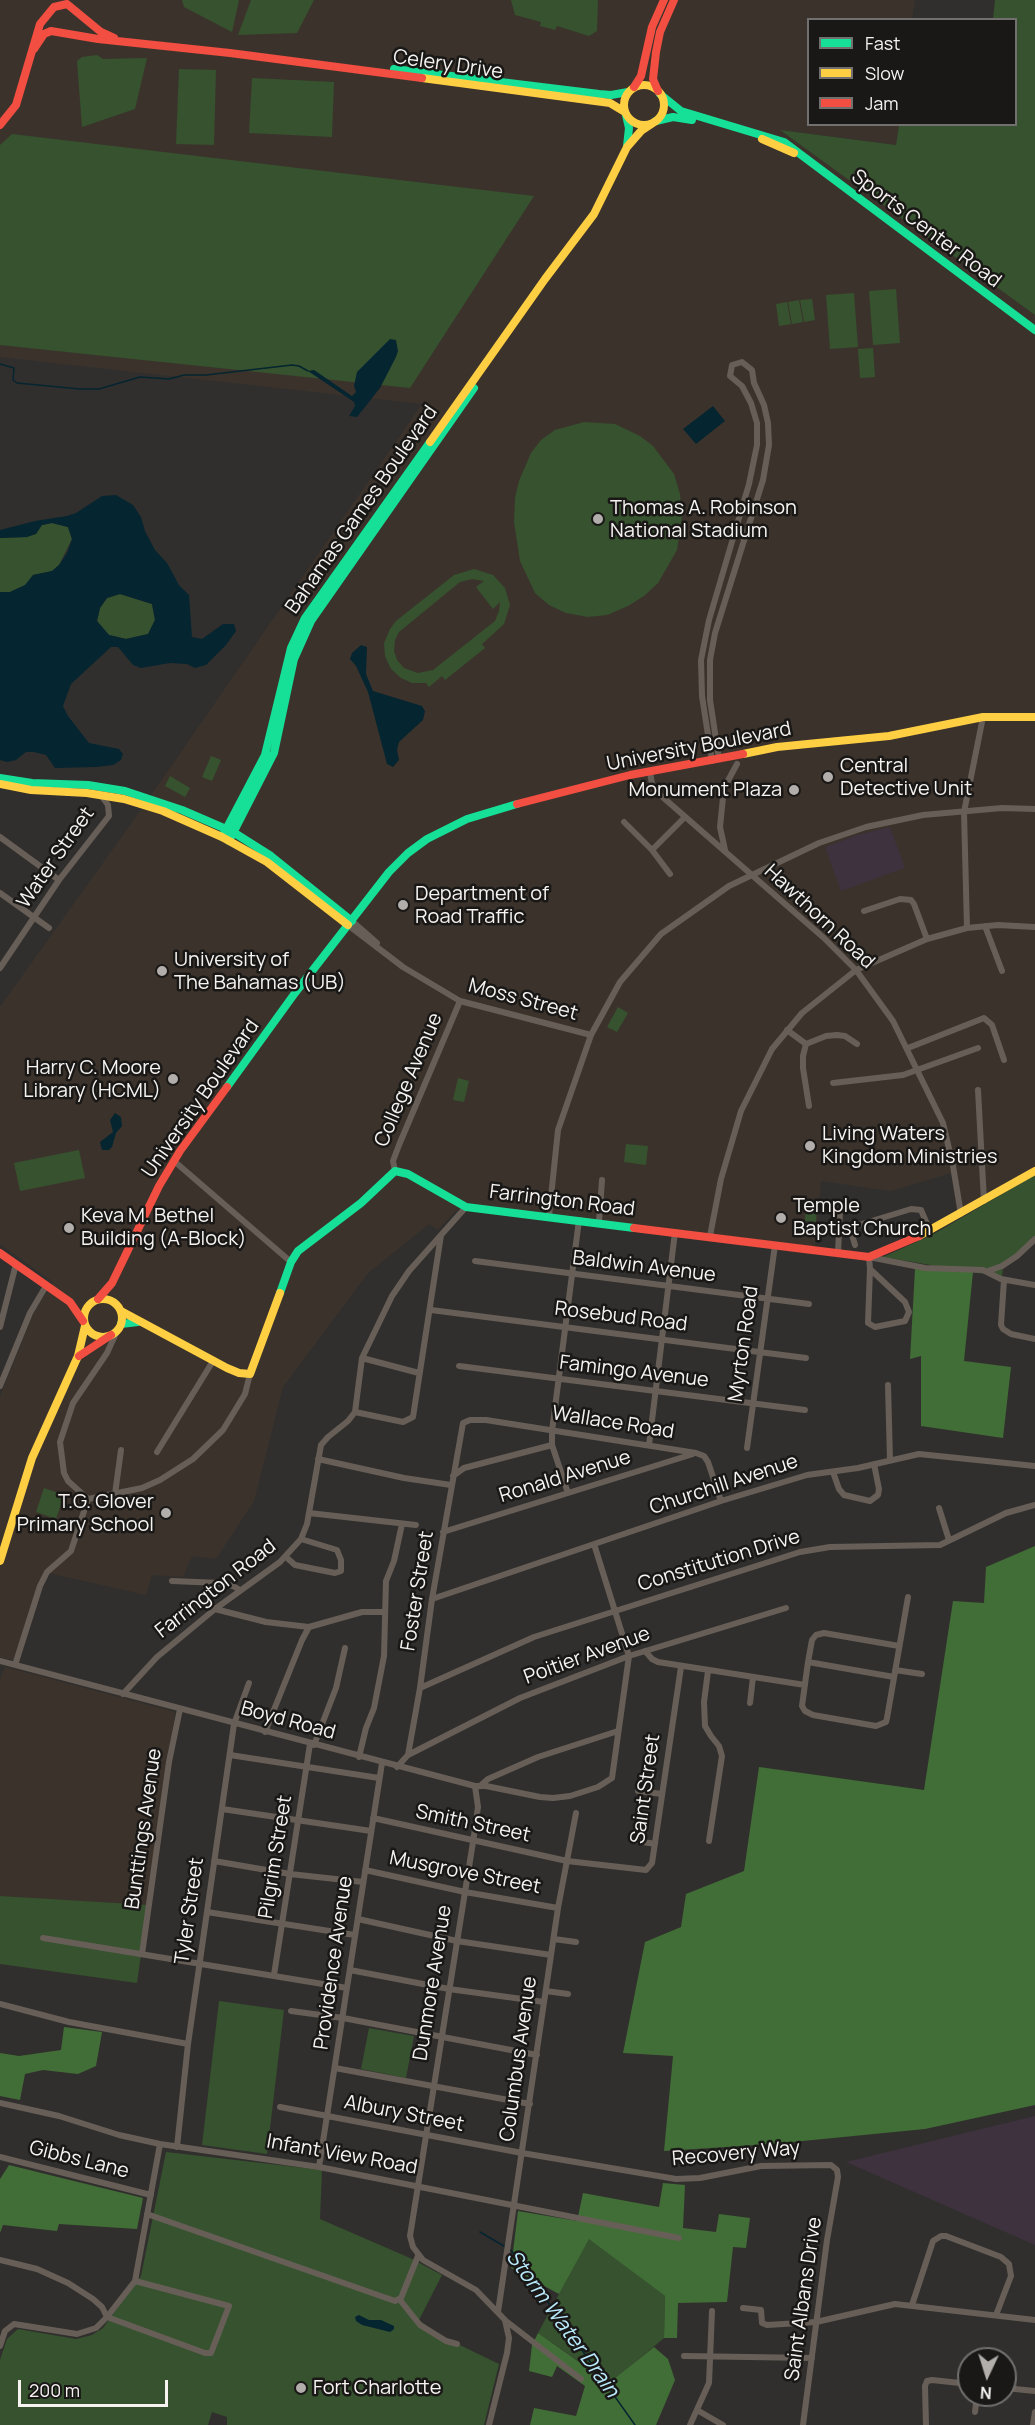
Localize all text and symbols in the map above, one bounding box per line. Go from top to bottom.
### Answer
legend [807,18,1017,126]
text: Fast [865,31,900,55]
street label: Celery Drive [391,45,505,85]
text: Slow [865,61,904,85]
text: Jam [865,91,899,115]
street label: Sports Center Road [846,165,1006,293]
street label: Bahamas Games Boulevard [281,401,443,619]
place label: Thomas A. Robinson National Stadium [610,496,797,543]
marker: Thomas A. Robinson National Stadium [591,512,605,526]
street label: University Boulevard [605,717,793,777]
place label: Central Detective Unit [840,754,972,801]
marker: Central Detective Unit [821,770,835,784]
place label: Monument Plaza [628,778,782,802]
marker: Monument Plaza [787,783,801,797]
street label: Water Street [12,803,100,913]
street label: Hawthorn Road [759,860,879,974]
place label: Department of Road Traffic [415,882,549,929]
marker: Department of Road Traffic [396,898,410,912]
place label: University of The Bahamas (UB) [174,948,346,995]
marker: University of The Bahamas (UB) [155,964,169,978]
street label: Moss Street [466,974,580,1026]
street label: College Avenue [370,1009,448,1151]
street label: University Boulevard [137,1015,265,1183]
place label: Harry C. Moore Library (HCML) [23,1056,161,1103]
marker: Harry C. Moore Library (HCML) [166,1072,180,1086]
place label: Living Waters Kingdom Ministries [822,1122,998,1169]
marker: Living Waters Kingdom Ministries [803,1139,817,1153]
street label: Farrington Road [488,1180,636,1222]
place label: Temple Baptist Church [793,1194,931,1241]
place label: Keva M. Bethel Building (A-Block) [81,1204,247,1251]
marker: Temple Baptist Church [774,1211,788,1225]
marker: Keva M. Bethel Building (A-Block) [62,1221,76,1235]
street label: Baldwin Avenue [571,1246,717,1288]
street label: Myrton Road [724,1284,764,1404]
street label: Rosebud Road [553,1297,689,1337]
street label: Famingo Avenue [558,1351,710,1393]
street label: Wallace Road [550,1402,676,1444]
street label: Ronald Avenue [496,1446,634,1508]
street label: Churchill Avenue [647,1450,801,1520]
place label: T.G. Glover Primary School [17,1490,154,1537]
marker: T.G. Glover Primary School [159,1506,173,1520]
street label: Constitution Drive [635,1525,803,1597]
street label: Foster Street [397,1529,439,1653]
street label: Farrington Road [151,1535,281,1643]
street label: Poitier Avenue [521,1622,653,1690]
street label: Boyd Road [238,1697,338,1745]
street label: Saint Street [626,1732,666,1846]
street label: Bunttings Avenue [121,1747,167,1911]
street label: Pilgrim Street [254,1793,298,1921]
street label: Smith Street [413,1800,533,1848]
street label: Musgrove Street [387,1847,543,1899]
street label: Tyler Street [171,1856,209,1966]
street label: Providence Avenue [310,1875,358,2051]
street label: Dunmore Avenue [409,1904,457,2062]
street label: Columbus Avenue [496,1975,542,2143]
street label: Albury Street [342,2091,466,2137]
street label: Infant View Road [265,2130,419,2180]
street label: Gibbs Lane [27,2136,131,2184]
street label: Recovery Way [671,2136,801,2172]
street label: Saint Albans Drive [781,2215,827,2383]
water label: Storm Water Drain [500,2246,624,2402]
north arrow [957,2347,1017,2407]
scale bar [21,2368,171,2406]
place label: Fort Charlotte [313,2376,441,2400]
text: 200 m [29,2378,80,2402]
marker: Fort Charlotte [294,2381,308,2395]
text: N [979,2382,992,2404]

